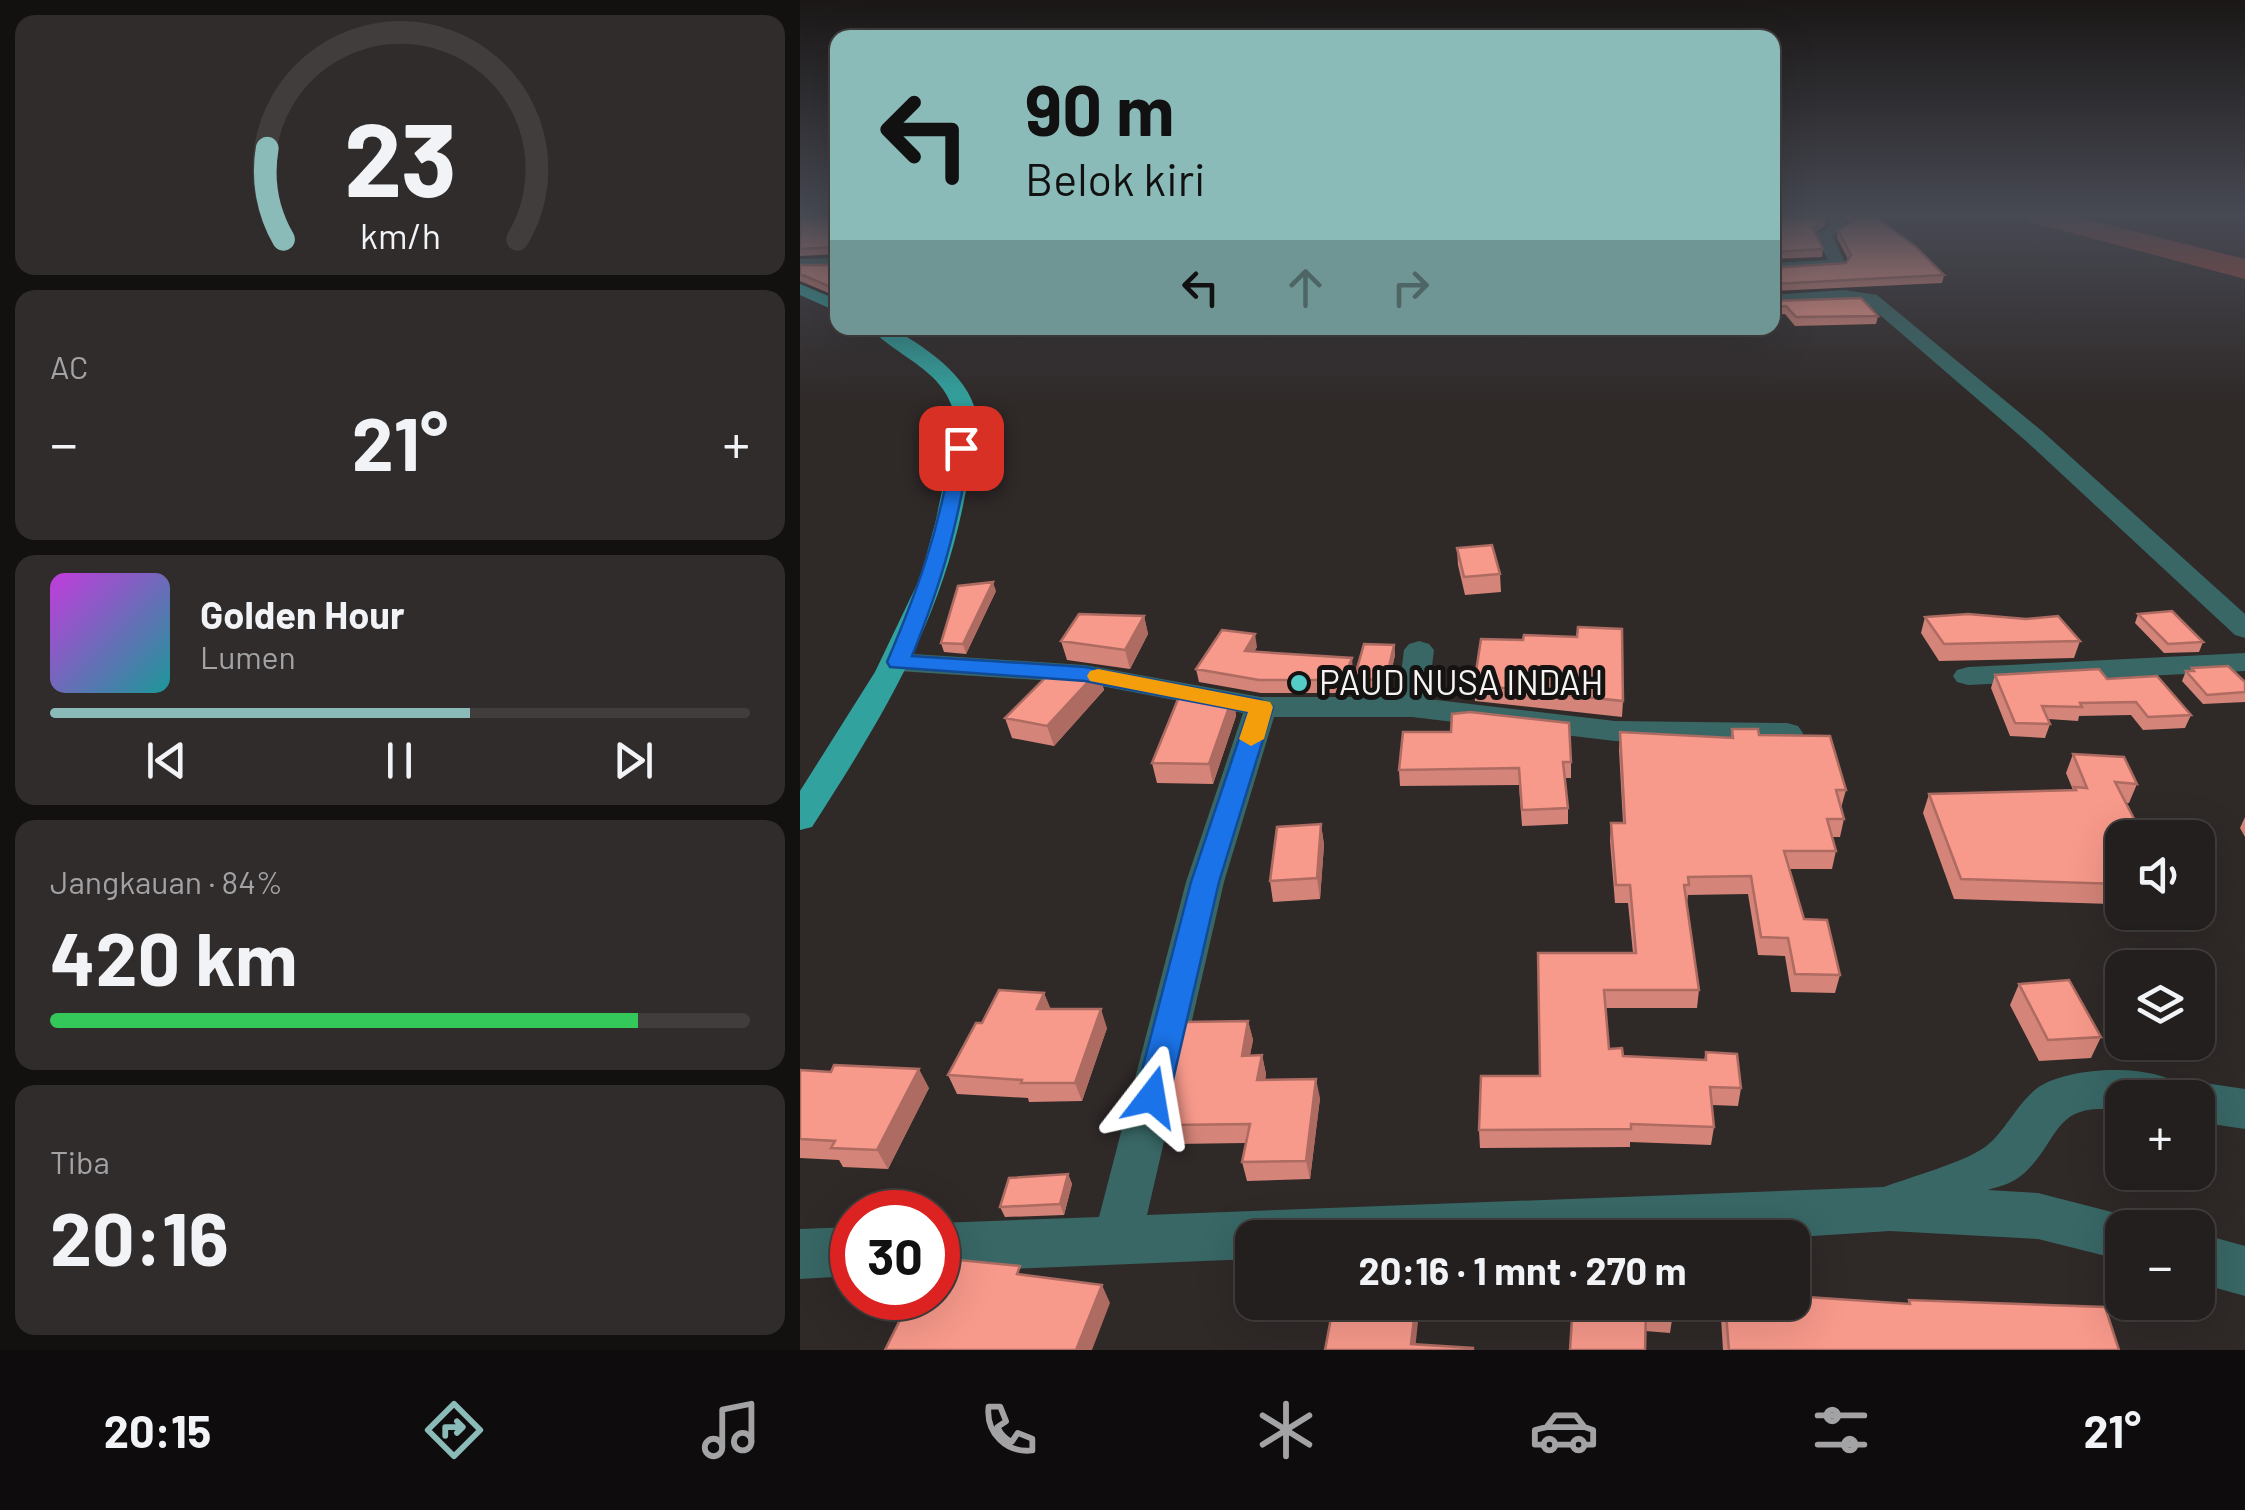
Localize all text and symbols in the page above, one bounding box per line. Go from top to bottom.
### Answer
text: 90 m [1025,66,1175,150]
icon: left [860,70,990,200]
text: 23 [344,93,456,218]
text: Belok kiri [1025,151,1206,205]
text: km/h [360,213,440,256]
icon: left [1173,260,1228,315]
icon: ahead [1278,260,1333,315]
icon: right [1383,260,1438,315]
text: AC [50,347,88,385]
text: 21° [352,396,448,486]
pin [919,406,1004,491]
text: − [50,409,78,475]
text: + [722,409,750,475]
icon: arrive [934,421,989,476]
text: Golden Hour [200,591,405,637]
text: Lumen [200,637,296,675]
place label: PAUD NUSA INDAH [1319,660,1603,702]
marker: PAUD NUSA INDAH [1288,672,1310,694]
icon: previous [139,733,194,788]
icon: pause [372,733,427,788]
icon: next [606,733,661,788]
map controls [2105,820,2215,1320]
button: sound [2105,820,2215,930]
text: Jangkauan · 84% [50,862,283,900]
text: 420 km [50,911,298,1001]
button: layers [2105,950,2215,1060]
position arrow [1100,1045,1204,1149]
button: + [2105,1080,2215,1190]
text: Tiba [50,1142,110,1180]
speed limit sign: 30 [830,1190,960,1320]
text: 20:16 [50,1191,229,1281]
button: − [2105,1210,2215,1320]
text: 20:16 · 1 mnt · 270 m [1358,1247,1687,1293]
icon: directions [419,1395,489,1465]
icon: music [696,1395,766,1465]
icon: phone [974,1395,1044,1465]
icon: climate [1251,1395,1321,1465]
icon: car [1529,1395,1599,1465]
icon: filters [1806,1395,1876,1465]
text: 20:15 [104,1403,211,1457]
text: 21° [2083,1403,2141,1457]

